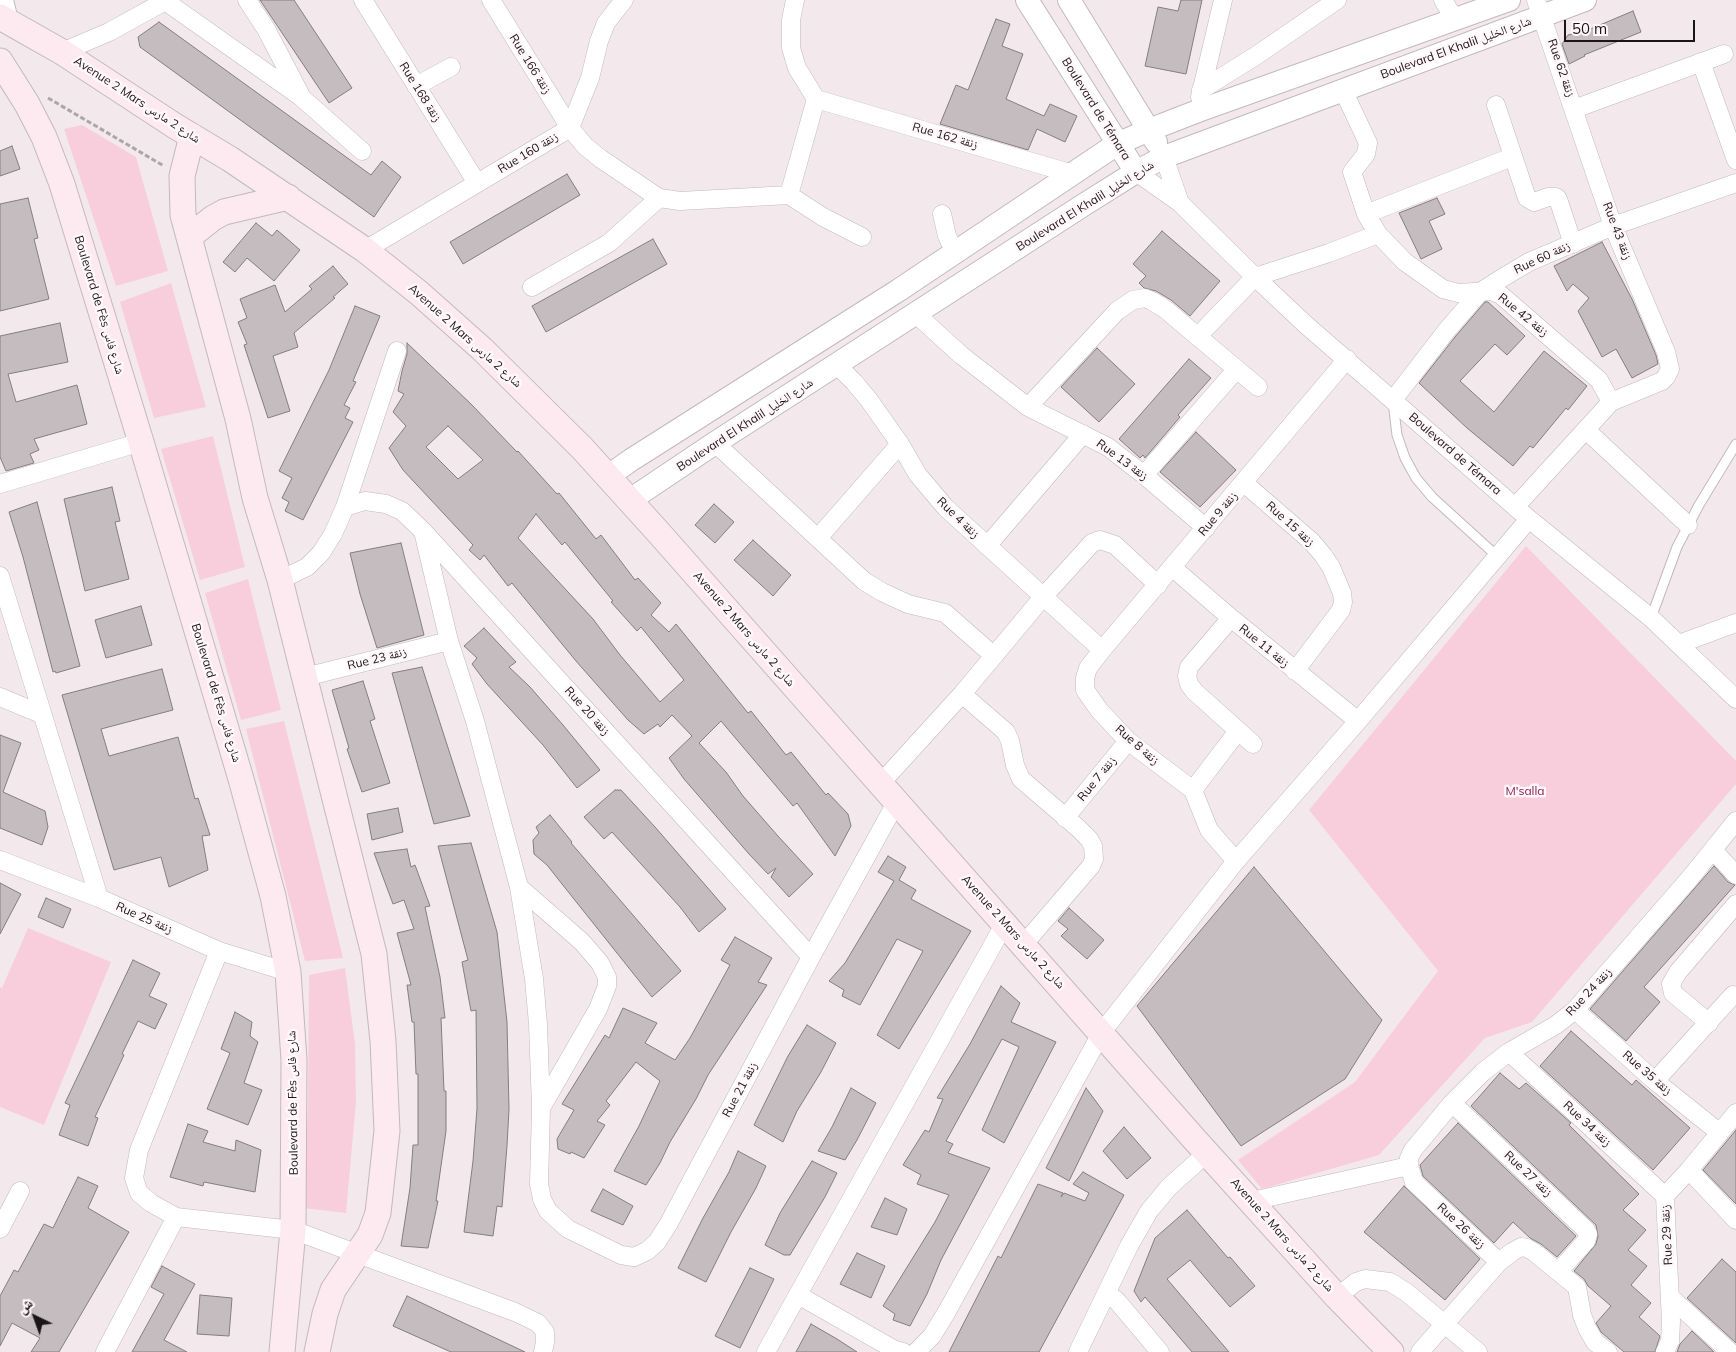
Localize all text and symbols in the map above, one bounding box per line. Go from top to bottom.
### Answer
scale bar [1566,10,1697,42]
street label: Boulevard El Khalil شارع الخليل [1379,14,1533,82]
text: 50 m [1572,19,1607,38]
street label: Rue 166 زنقة [506,32,554,96]
street label: Rue 62 زنقة [1544,37,1578,99]
street label: Avenue 2 Mars شارع 2 مارس [71,54,203,146]
street label: Boulevard de Témara [1059,55,1133,163]
street label: Rue 168 زنقة [396,60,444,124]
street label: Rue 162 زنقة [911,120,979,152]
street label: Rue 160 زنقة [495,129,561,177]
street label: Boulevard El Khalil شارع الخليل [1014,158,1156,254]
street label: Rue 43 زنقة [1599,200,1635,262]
street label: Boulevard de Fès شارع فاس [71,234,127,376]
street label: Rue 60 زنقة [1512,239,1572,277]
street label: Avenue 2 Mars شارع 2 مارس [405,281,525,391]
street label: Rue 42 زنقة [1495,290,1551,340]
street label: Boulevard El Khalil شارع الخليل [674,376,816,474]
street label: Boulevard de Témara [1406,410,1504,498]
street label: Rue 13 زنقة [1093,436,1151,484]
street label: Rue 9 زنقة [1195,489,1241,539]
street label: Rue 4 زنقة [934,494,982,542]
street label: Rue 15 زنقة [1263,498,1317,550]
street label: Avenue 2 Mars شارع 2 مارس [690,569,798,689]
street label: Rue 11 زنقة [1236,621,1292,671]
street label: Boulevard de Fès شارع فاس [188,622,244,764]
street label: Rue 23 زنقة [346,645,408,673]
street label: Rue 20 زنقة [561,684,613,738]
street label: Rue 8 زنقة [1112,722,1162,768]
street label: Rue 7 زنقة [1075,754,1119,804]
park label: M'salla [1505,784,1545,798]
street label: Avenue 2 Mars شارع 2 مارس [958,872,1068,992]
street label: Rue 25 زنقة [113,899,175,937]
street label: Rue 24 زنقة [1563,965,1615,1019]
street label: Boulevard de Fès شارع فاس [285,1031,301,1175]
street label: Rue 35 زنقة [1619,1048,1675,1098]
street label: Rue 21 زنقة [719,1060,761,1120]
street label: Rue 34 زنقة [1560,1098,1614,1150]
street label: Rue 27 زنقة [1501,1148,1555,1200]
street label: Avenue 2 Mars شارع 2 مارس [1227,1175,1337,1295]
street label: Rue 26 زنقة [1434,1200,1488,1252]
street label: Rue 29 زنقة [1658,1204,1676,1266]
north arrow [10,1292,60,1342]
text: ش [13,1294,37,1318]

